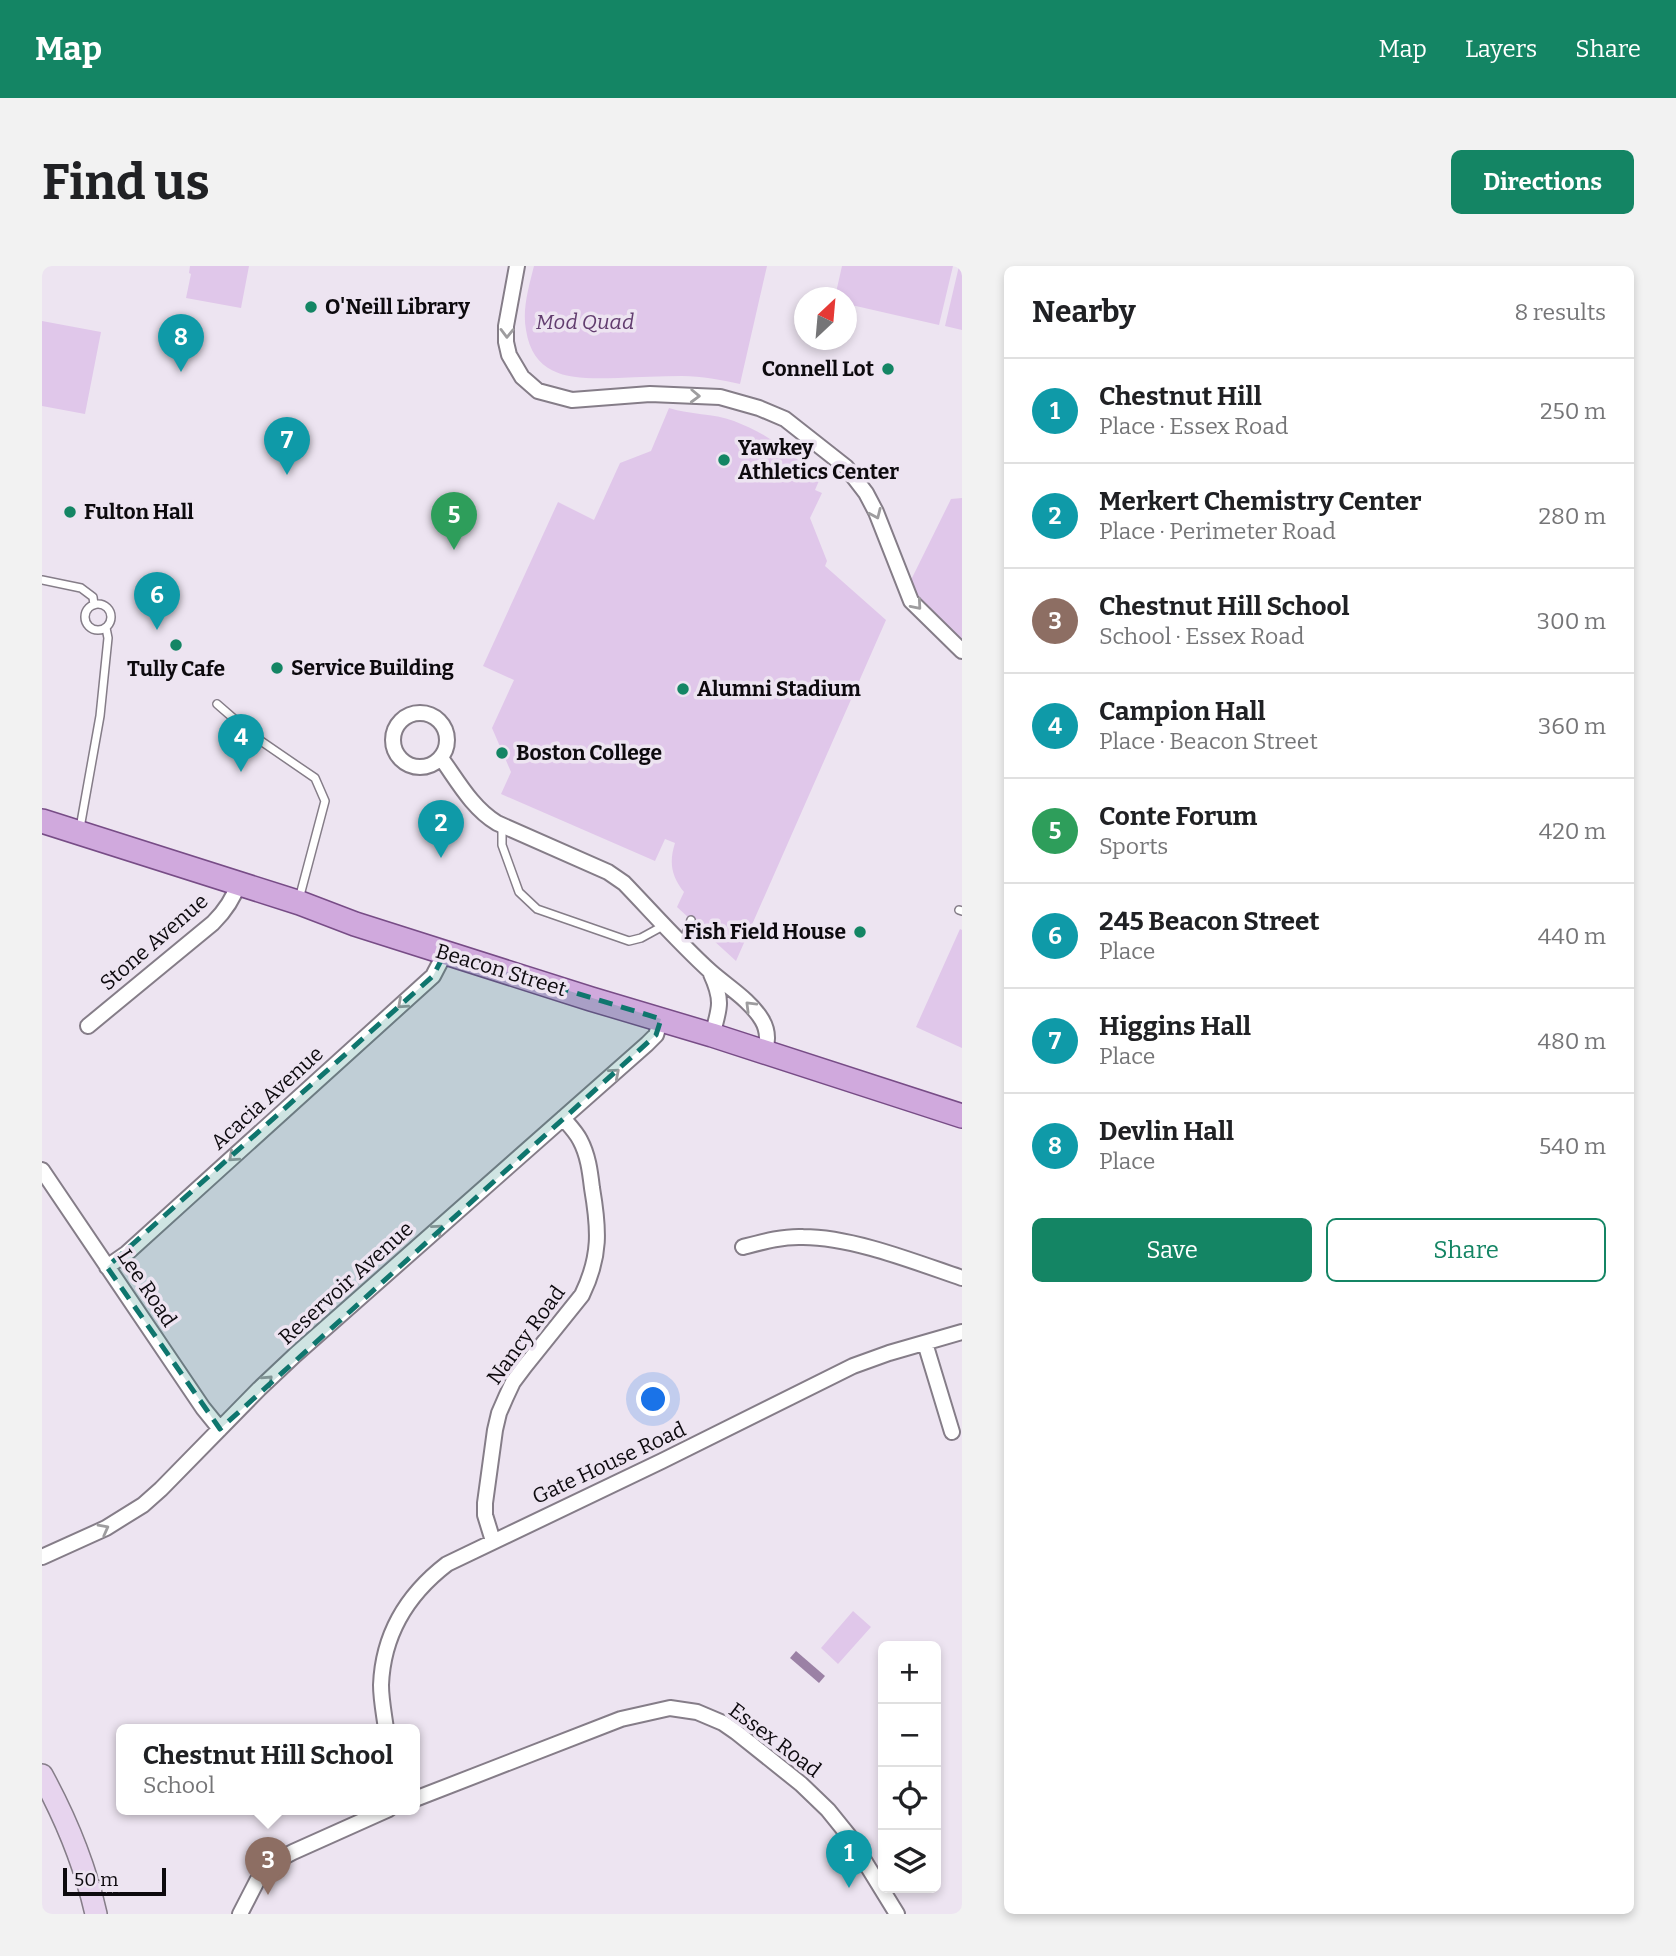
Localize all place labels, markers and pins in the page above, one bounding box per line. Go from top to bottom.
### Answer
place label: O'Neill Library [325,294,470,320]
marker: O'Neill Library [303,299,319,315]
pin: 8 [158,314,204,372]
place label: Connell Lot [762,356,875,382]
marker: Connell Lot [880,361,896,377]
pin: 7 [264,417,310,475]
place label: Yawkey Athletics Center [738,435,899,485]
marker: Yawkey Athletics Center [716,452,732,468]
pin: 5 [431,492,477,550]
place label: Fulton Hall [84,499,194,525]
marker: Fulton Hall [62,504,78,520]
pin: 6 [134,572,180,630]
marker: Tully Cafe [168,637,184,653]
place label: Service Building [291,655,454,681]
place label: Tully Cafe [127,656,225,682]
marker: Service Building [269,660,285,676]
place label: Alumni Stadium [697,676,861,702]
marker: Alumni Stadium [675,681,691,697]
pin: 4 [218,714,264,772]
place label: Boston College [516,740,662,766]
marker: Boston College [494,745,510,761]
pin: 2 [418,800,464,858]
place label: Fish Field House [684,919,846,945]
marker: Fish Field House [852,924,868,940]
pin: 1 [826,1830,872,1888]
pin: 3 [245,1837,291,1895]

